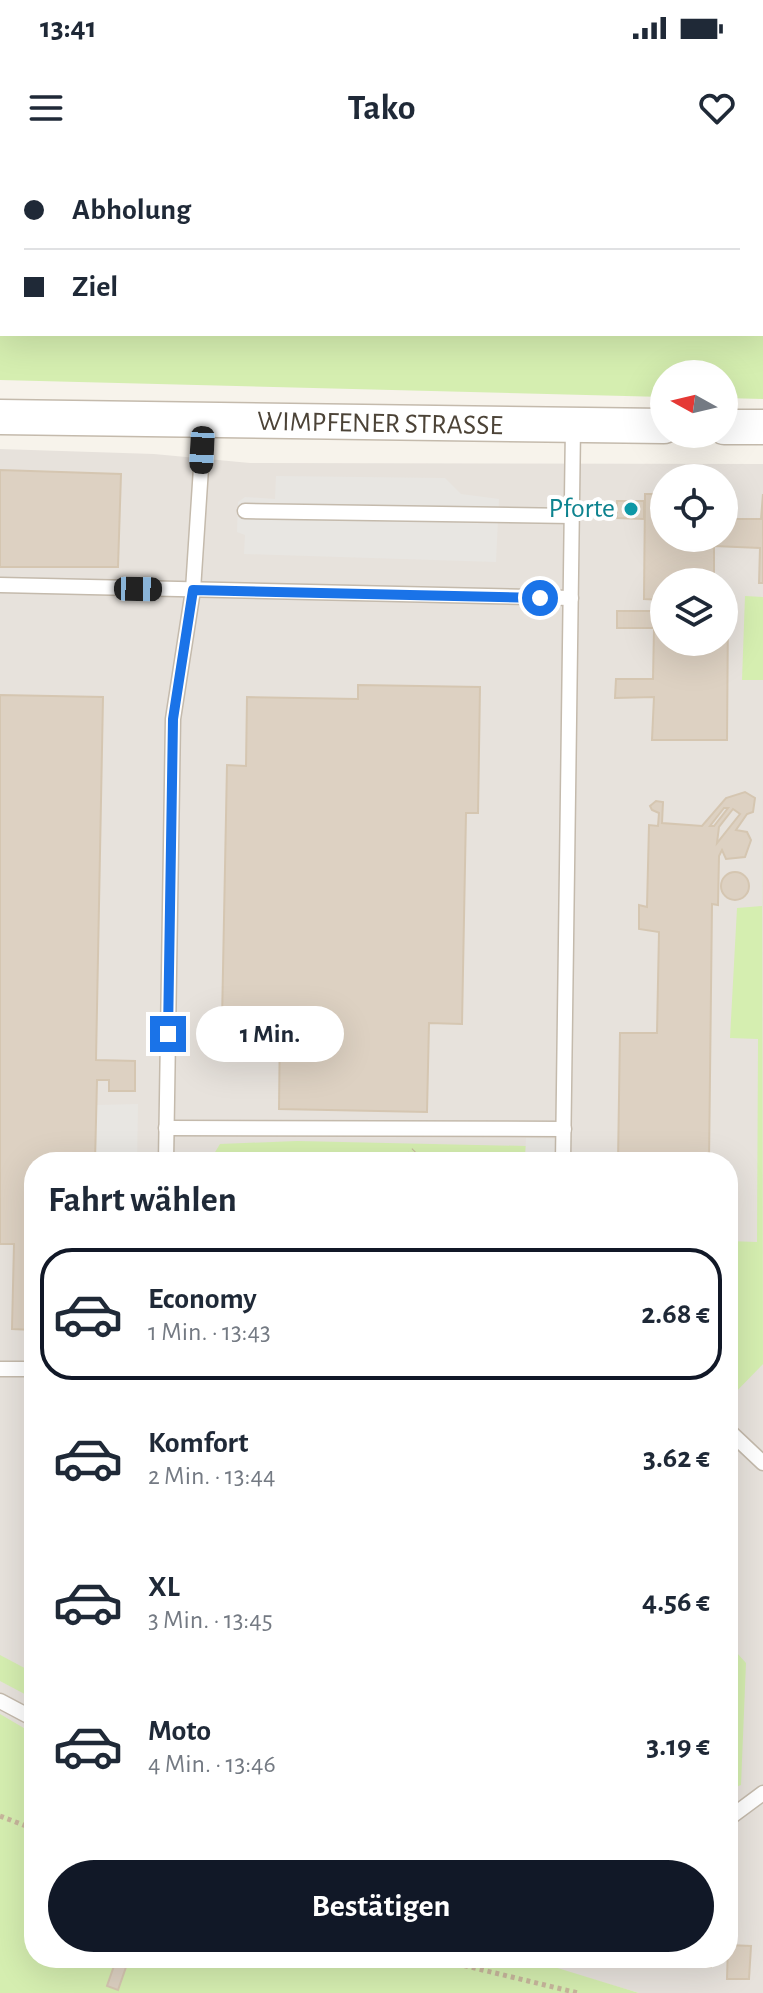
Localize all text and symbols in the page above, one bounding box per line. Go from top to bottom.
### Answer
text: 13:41 [40,13,97,43]
icon: menu [24,86,68,130]
icon: heart [695,86,739,130]
text: Tako [347,90,416,126]
text: Abholung [72,195,191,225]
text: Ziel [72,272,118,302]
north arrow [650,360,738,448]
map controls [650,360,738,656]
street label: WIMPFENER STRASSE [257,408,503,440]
car [189,425,215,475]
button: locate [650,464,738,552]
place label: Pforte [548,495,615,523]
marker: Pforte [622,500,640,518]
button: layers [650,568,738,656]
car [114,577,162,601]
route start [522,580,558,616]
callout: 1 Min. [196,1006,344,1062]
route end [150,1016,186,1052]
text: 1 Min. [240,1021,300,1047]
text: Fahrt wählen [48,1182,237,1218]
icon: car [52,1278,124,1350]
text: Economy [148,1284,257,1314]
text: 2.68 € [641,1299,710,1329]
text: 1 Min. · 13:43 [148,1319,271,1345]
icon: car [52,1422,124,1494]
text: Komfort [148,1428,248,1458]
text: 3.62 € [643,1443,710,1473]
text: 2 Min. · 13:44 [148,1463,275,1489]
icon: car [52,1566,124,1638]
text: XL [148,1572,180,1602]
text: 4.56 € [642,1587,710,1617]
text: 3 Min. · 13:45 [148,1607,273,1633]
icon: car [52,1710,124,1782]
text: Moto [148,1716,211,1746]
text: 3.19 € [646,1731,710,1761]
text: 4 Min. · 13:46 [148,1751,276,1777]
button: Bestätigen [48,1860,714,1952]

